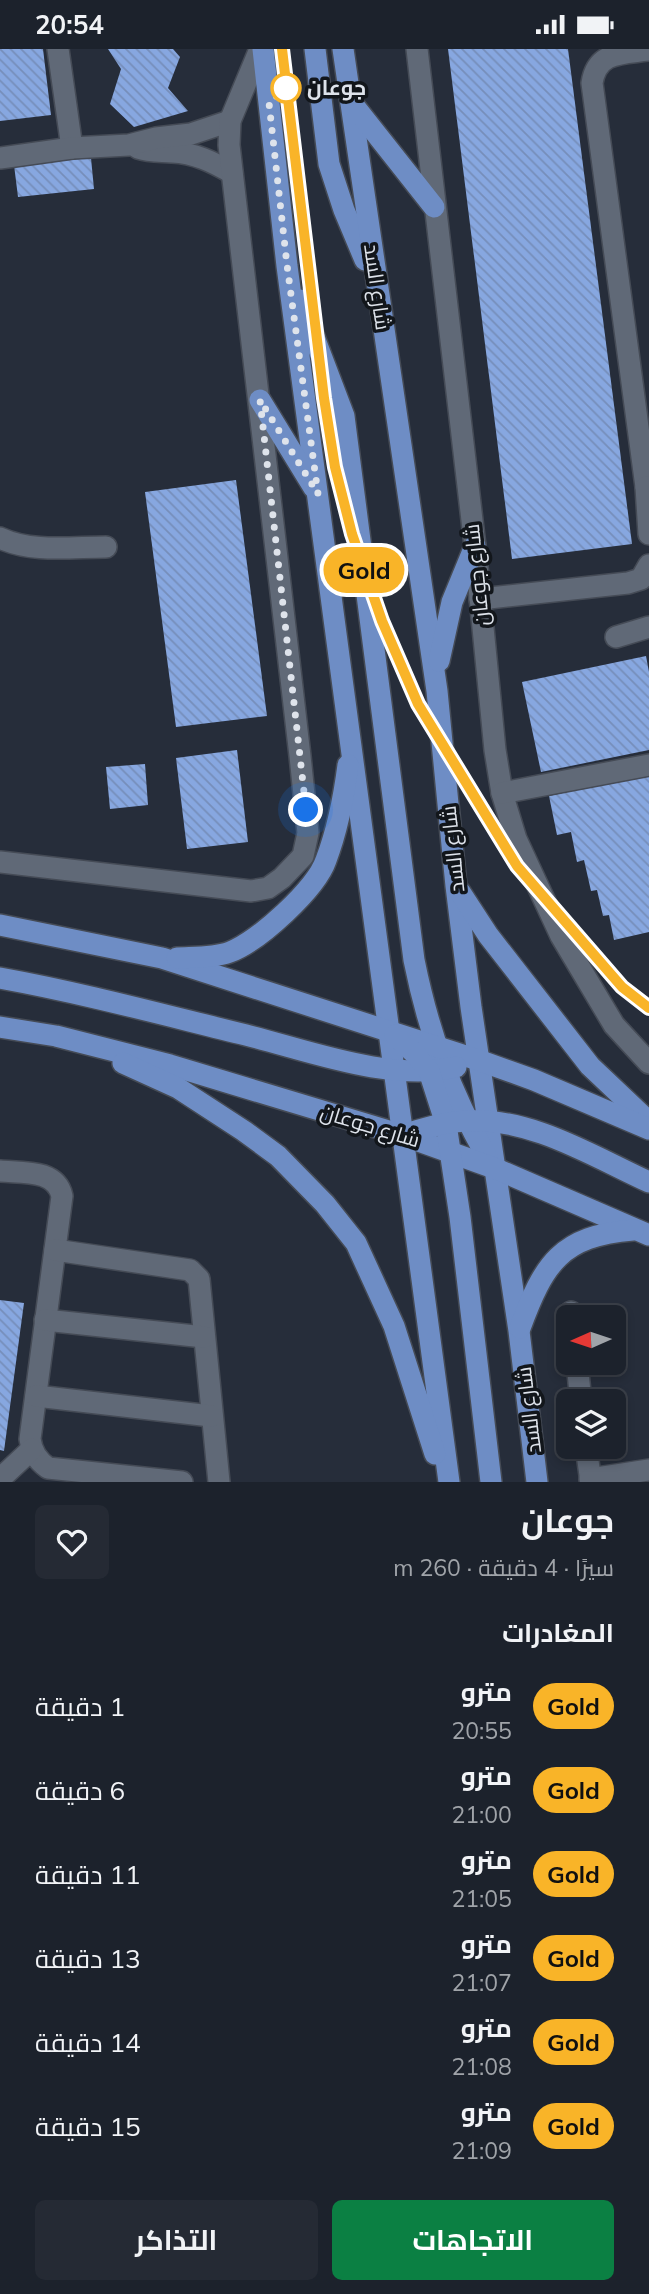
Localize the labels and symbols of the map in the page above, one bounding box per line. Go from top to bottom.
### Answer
marker: جوعان [271,73,301,103]
place label: جوعان [307,74,366,101]
street label: شارع السد [357,242,397,332]
street label: شارع جوعان [458,523,496,627]
line badge: Gold [315,547,413,593]
your location [288,792,323,827]
street label: شارع السد [435,804,471,894]
street label: شارع جوعان [317,1098,423,1154]
north arrow [556,1305,626,1375]
street label: شارع السد [510,1365,548,1455]

